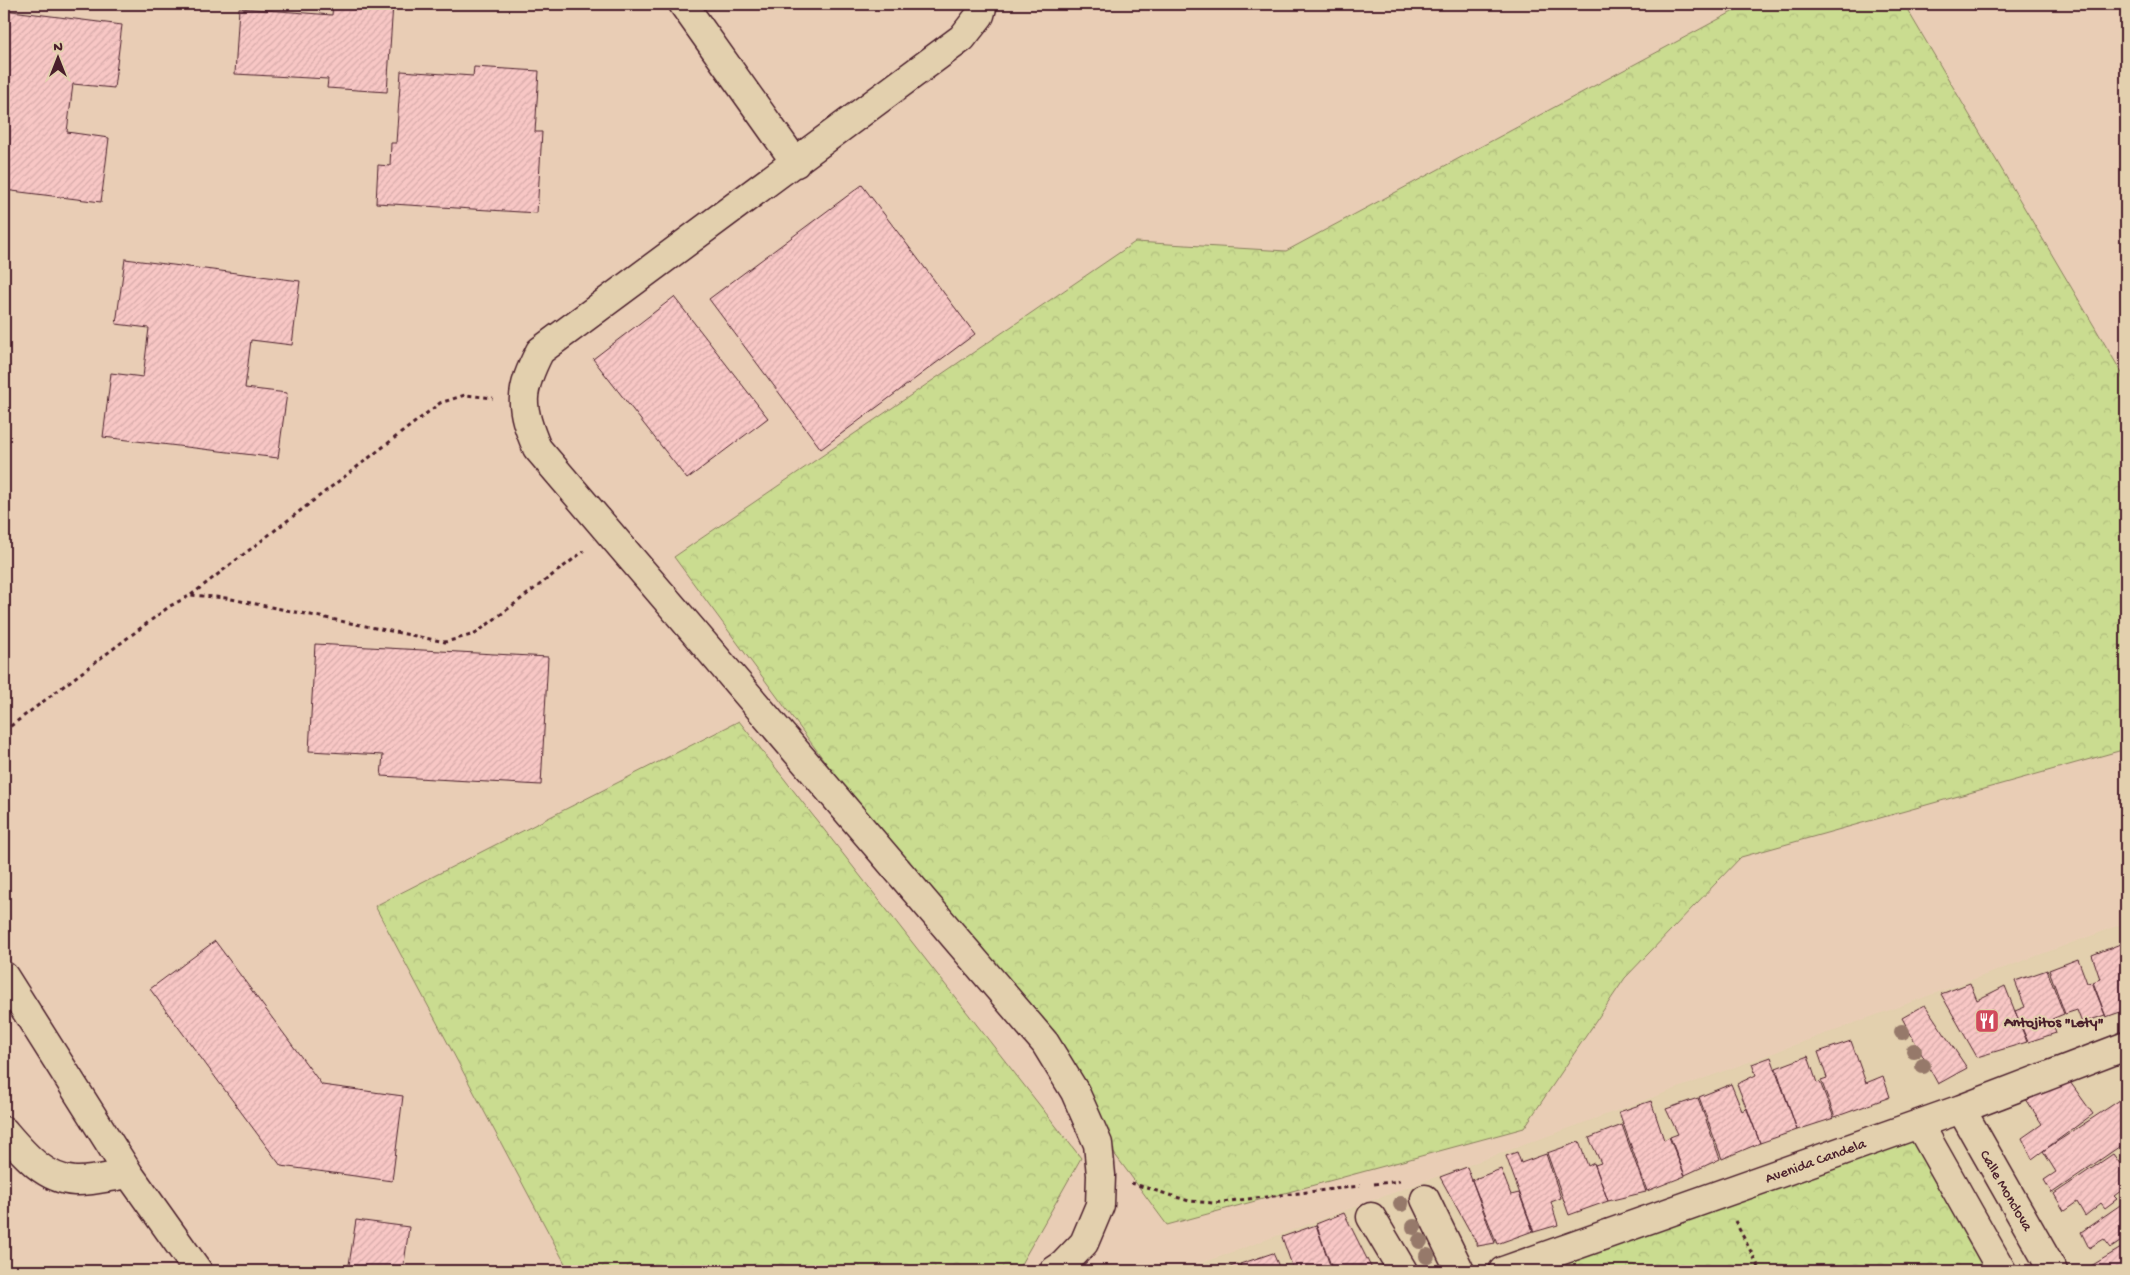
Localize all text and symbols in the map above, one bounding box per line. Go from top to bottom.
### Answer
north arrow [32,32,82,82]
text: N [53,39,63,56]
restaurant icon: Antojitos "Lety" [1974,1008,2000,1034]
place label: Antojitos "Lety" [2003,1014,2104,1032]
street label: Avenida Candela [1763,1135,1869,1188]
street label: Calle Monclova [1975,1147,2036,1235]

